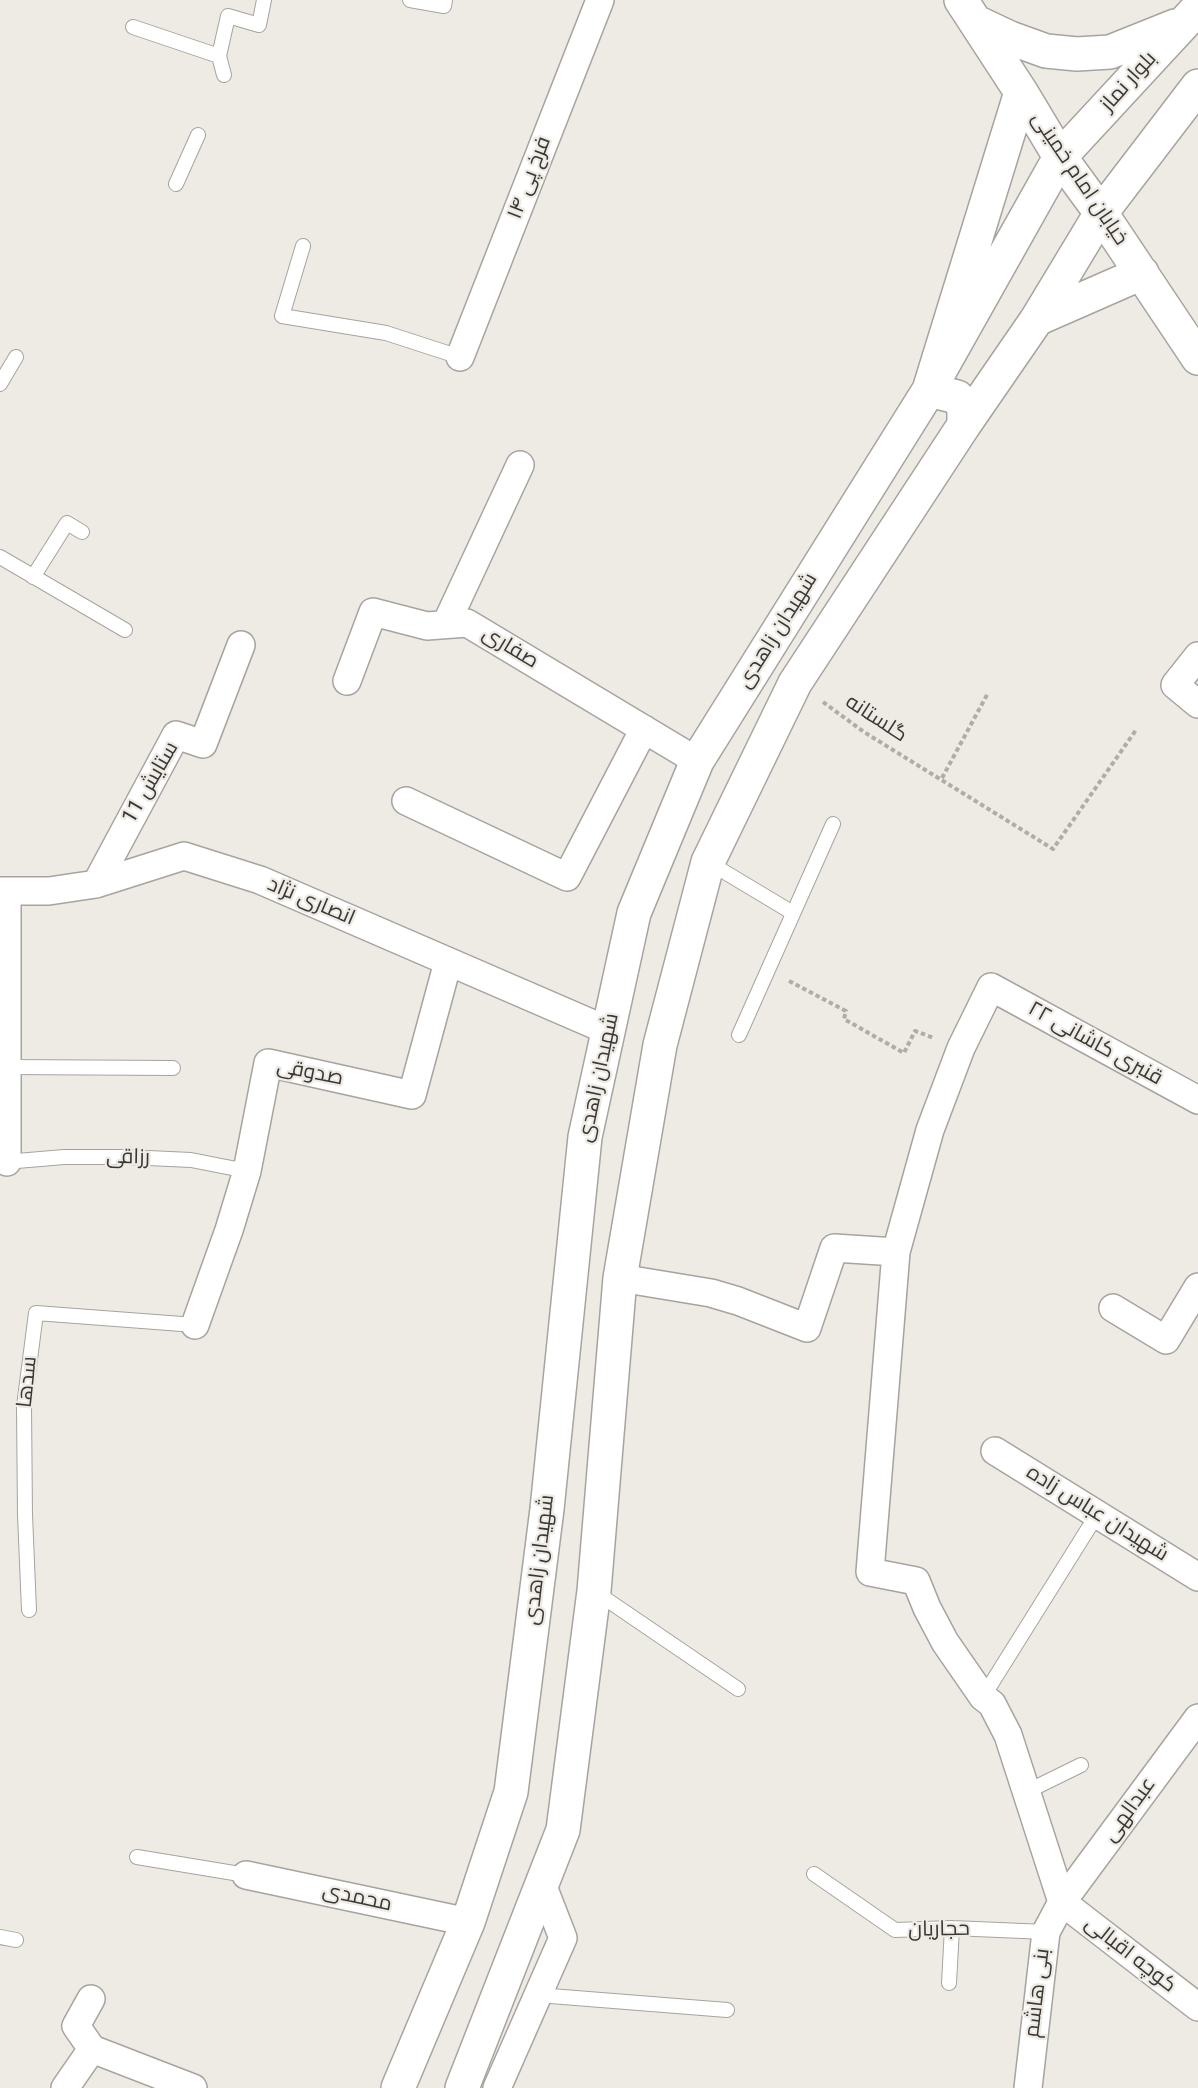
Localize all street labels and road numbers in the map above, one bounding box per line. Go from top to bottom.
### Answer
street label: بلوار نماز [1096,47,1162,117]
street label: خیابان امام خمینی [1025,108,1133,250]
street label: فرخ پی ۱۴ [503,133,557,223]
street label: شهیدان زاهدی [732,569,824,693]
street label: صفاری [477,621,543,675]
street label: گلستانه [840,690,912,748]
street label: ستایش 11 [118,738,184,828]
street label: انصاری نژاد [263,872,359,932]
street label: قنبری کاشانی ۲۲ [1023,997,1167,1091]
street label: شهیدان زاهدی [573,1011,625,1145]
street label: صدوقی [275,1054,345,1092]
street label: رزاقی [106,1145,150,1171]
street label: سدها [13,1355,43,1409]
street label: شهیدان عباس زاده [1021,1460,1173,1568]
street label: شهیدان زاهدی [519,1493,561,1627]
street label: عبدالهی [1098,1773,1162,1847]
street label: محمدی [320,1878,394,1918]
street label: کوچه اقبالی [1079,1911,1181,1999]
street label: حجاریان [908,1917,970,1943]
street label: بنی هاشم [1020,1947,1056,2039]

